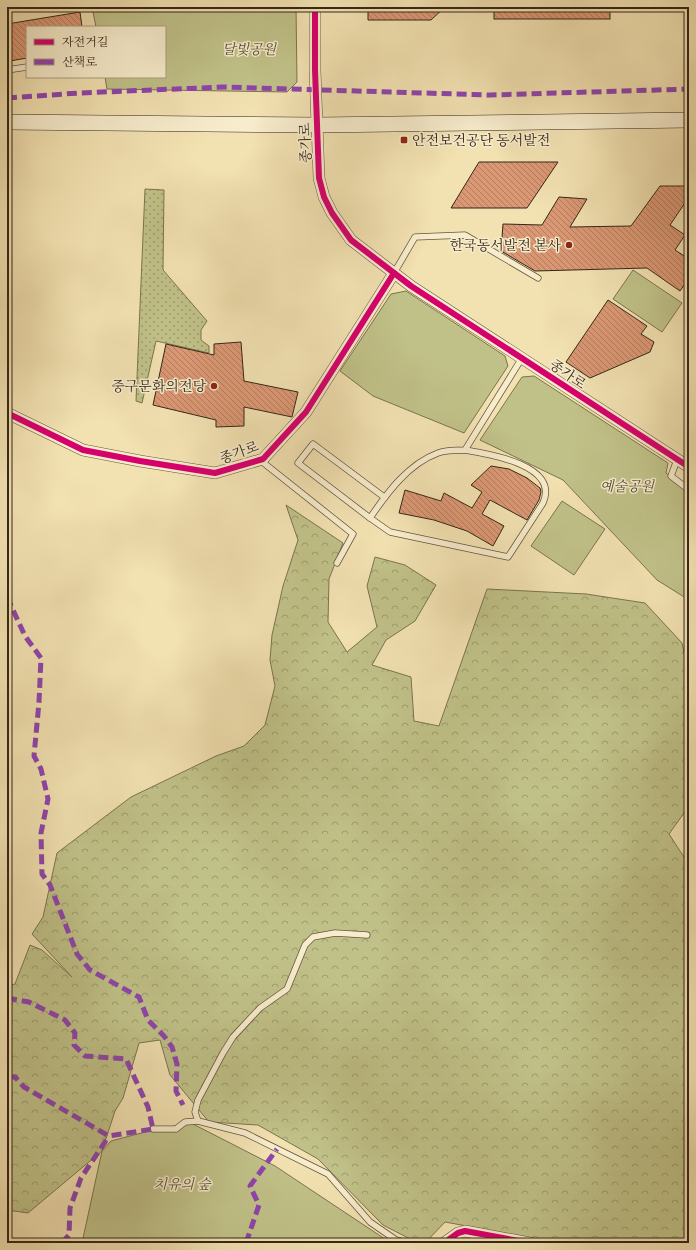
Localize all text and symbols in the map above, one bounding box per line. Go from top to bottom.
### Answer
legend [26,26,166,78]
text: 자전거길 [62,35,108,50]
park label: 달빛공원 [222,41,278,59]
text: 산책로 [62,55,97,70]
street label: 종가로 [296,122,316,164]
place label: 안전보건공단 동서발전 [412,132,550,150]
marker: 안전보건공단 동서발전 [399,135,409,145]
place label: 한국동서발전 본사 [450,237,561,255]
marker: 한국동서발전 본사 [564,240,574,250]
street label: 종가로 [546,356,590,394]
place label: 중구문화의전당 [111,378,206,396]
marker: 중구문화의전당 [209,381,219,391]
street label: 종가로 [217,437,262,468]
park label: 예술공원 [600,478,656,496]
park label: 치유의 숲 [153,1176,212,1194]

